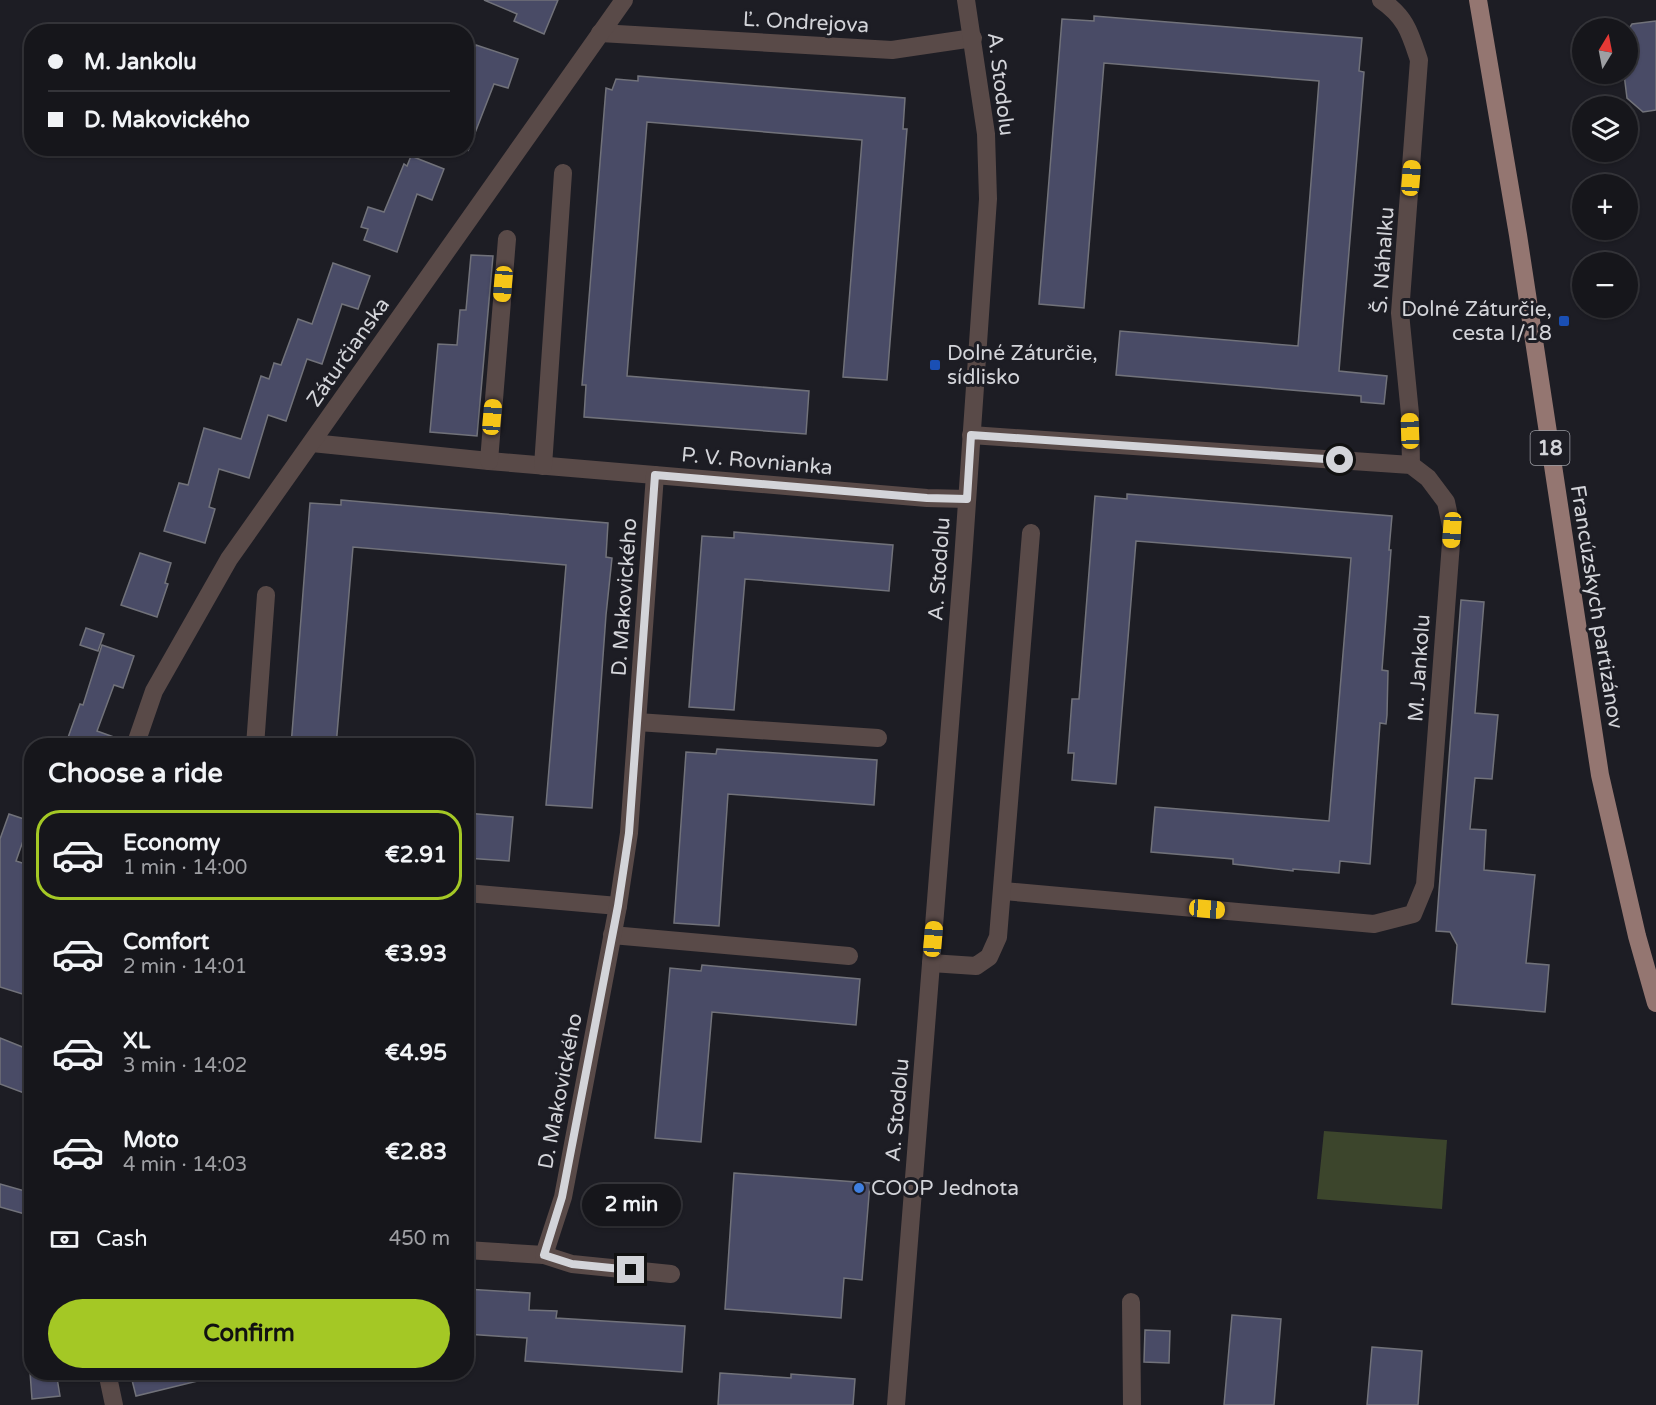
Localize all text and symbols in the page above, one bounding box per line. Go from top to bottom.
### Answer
street label: Ľ. Ondrejova [742,7,870,38]
north arrow [1572,18,1638,84]
map controls [1572,18,1638,318]
street label: A. Stodolu [982,31,1019,137]
text: M. Jankolu [84,49,197,75]
button: layers [1572,96,1638,162]
text: D. Makovického [84,107,250,133]
car [1400,159,1422,197]
button: + [1572,174,1638,240]
street label: Š. Náhalku [1367,206,1400,314]
button: − [1572,252,1638,318]
car [492,265,514,303]
street label: Záturčianska [302,293,395,412]
place label: Dolné Záturčie, cesta I/18 [1401,297,1552,346]
marker: Dolné Záturčie, cesta I/18 [1557,314,1571,328]
place label: Dolné Záturčie, sídlisko [947,341,1098,390]
marker: Dolné Záturčie, sídlisko [928,358,942,372]
car [481,398,503,436]
car [1400,413,1420,449]
road number: 18 [1530,431,1570,465]
street label: P. V. Rovnianka [680,442,834,481]
route start [1326,446,1353,473]
street label: Francúzskych partizánov [1565,483,1628,731]
car [1442,511,1462,549]
street label: A. Stodolu [923,516,956,622]
street label: D. Makovického [607,517,642,677]
street label: M. Jankolu [1403,613,1436,723]
text: Choose a ride [48,757,223,790]
icon: car [51,828,105,882]
text: Economy [123,830,220,856]
text: €2.91 [385,842,447,868]
text: 1 min · 14:00 [123,856,247,880]
car [1188,898,1226,920]
car [922,920,944,958]
icon: car [51,927,105,981]
text: Comfort [123,929,209,955]
text: €3.93 [385,941,447,967]
text: 2 min · 14:01 [123,955,247,979]
street label: D. Makovického [533,1011,588,1171]
icon: car [51,1026,105,1080]
text: XL [123,1028,150,1054]
text: €4.95 [385,1040,447,1066]
text: 3 min · 14:02 [123,1054,247,1078]
street label: A. Stodolu [881,1057,914,1163]
icon: car [51,1125,105,1179]
text: Moto [123,1127,179,1153]
text: €2.83 [385,1139,447,1165]
text: 4 min · 14:03 [123,1153,247,1177]
place label: COOP Jednota [871,1176,1019,1201]
marker: COOP Jednota [852,1181,866,1195]
callout: 2 min [582,1183,680,1225]
text: 2 min [605,1193,658,1217]
icon: cash [48,1223,81,1256]
text: Cash [96,1226,148,1252]
text: 450 m [389,1227,450,1251]
route end [617,1256,644,1283]
button: Confirm [48,1299,450,1368]

